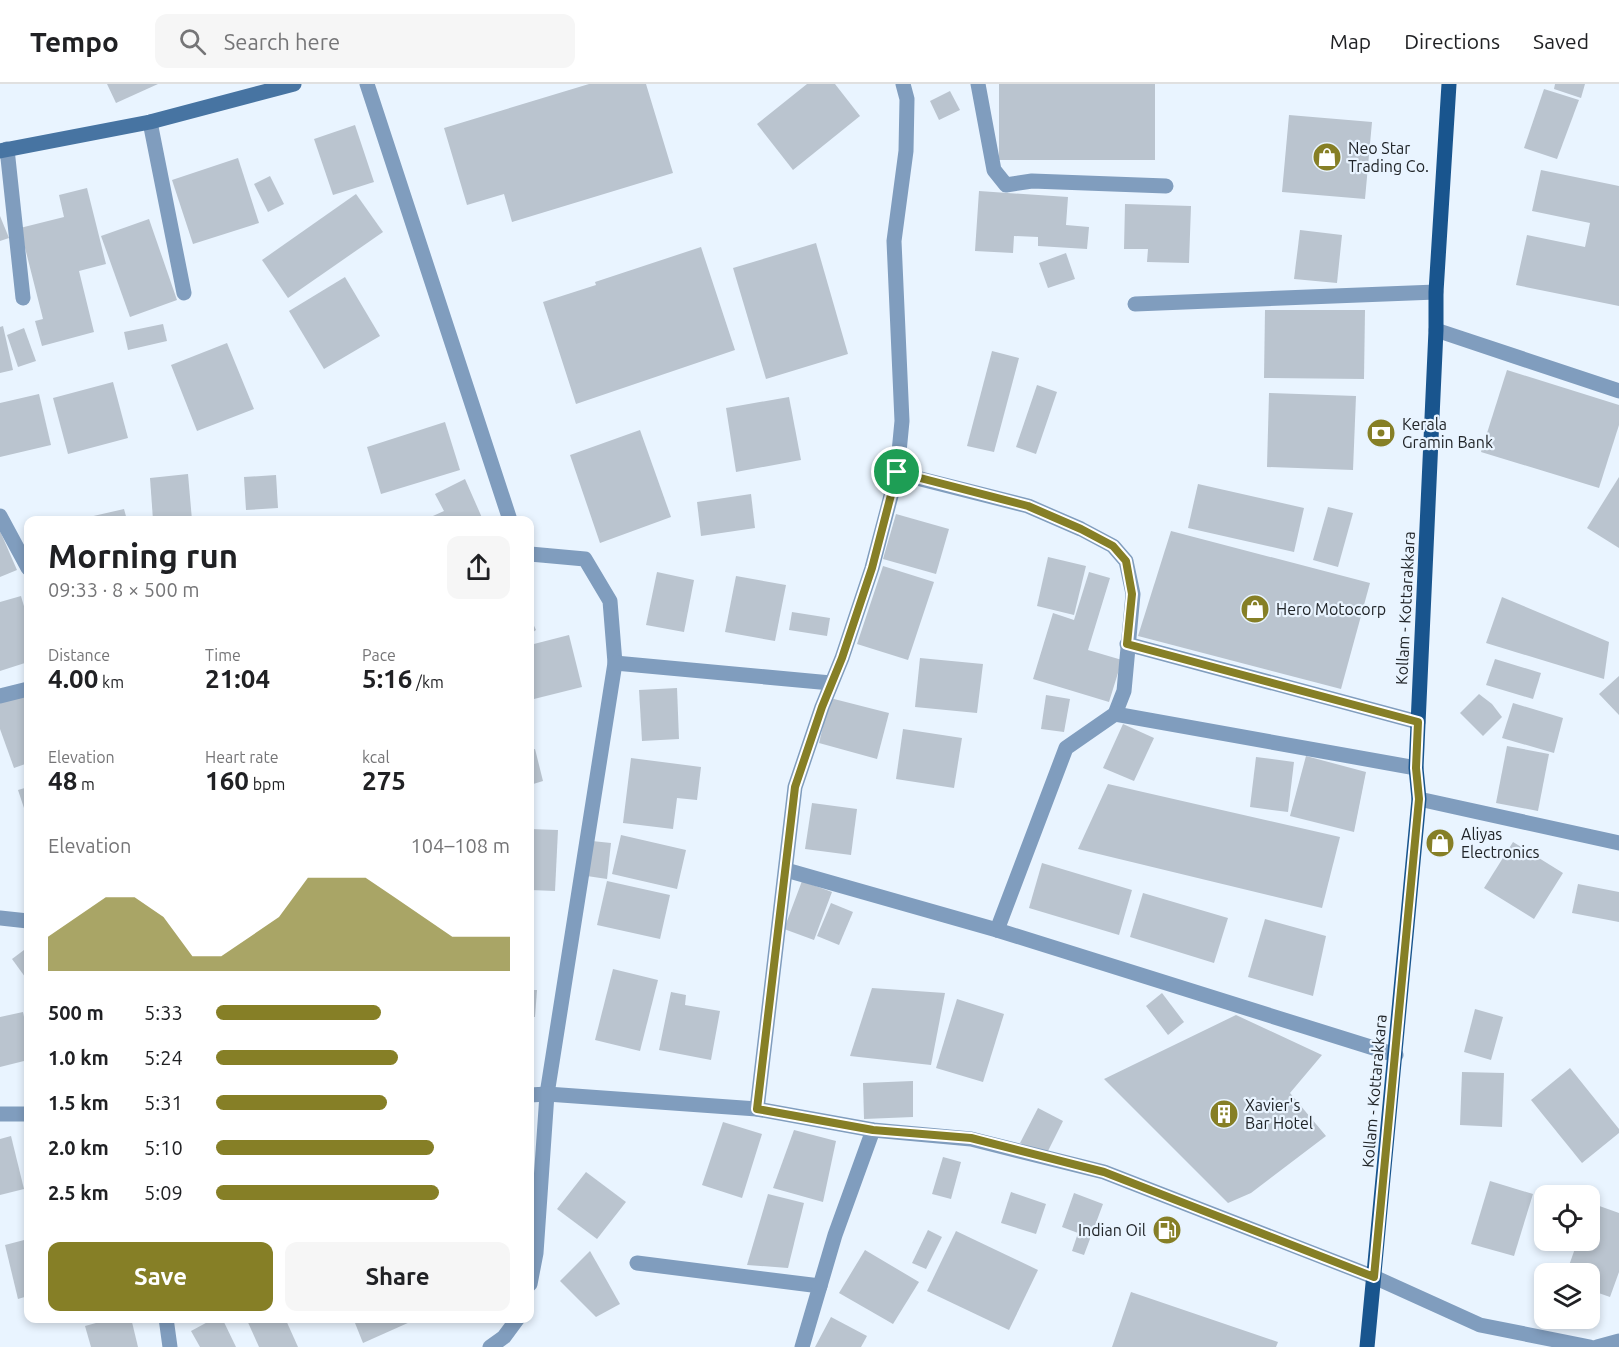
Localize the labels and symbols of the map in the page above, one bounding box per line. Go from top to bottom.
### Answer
place label: Neo Star Trading Co. [1348,139,1429,175]
shop icon: Neo Star Trading Co. [1311,141,1343,173]
place label: Kerala Gramin Bank [1402,415,1493,451]
bank icon: Kerala Gramin Bank [1365,417,1397,449]
pin [871,446,922,497]
street label: Kollam - Kottarakkara [1392,531,1418,685]
shop icon: Hero Motocorp [1239,593,1271,625]
place label: Hero Motocorp [1276,600,1386,618]
place label: Aliyas Electronics [1461,825,1540,861]
shop icon: Aliyas Electronics [1424,827,1456,859]
street label: Kollam - Kottarakkara [1358,1014,1390,1168]
place label: Xavier's Bar Hotel [1245,1096,1313,1132]
building icon: Xavier's Bar Hotel [1208,1098,1240,1130]
fuel station icon: Indian Oil [1151,1214,1183,1246]
place label: Indian Oil [1078,1221,1146,1239]

